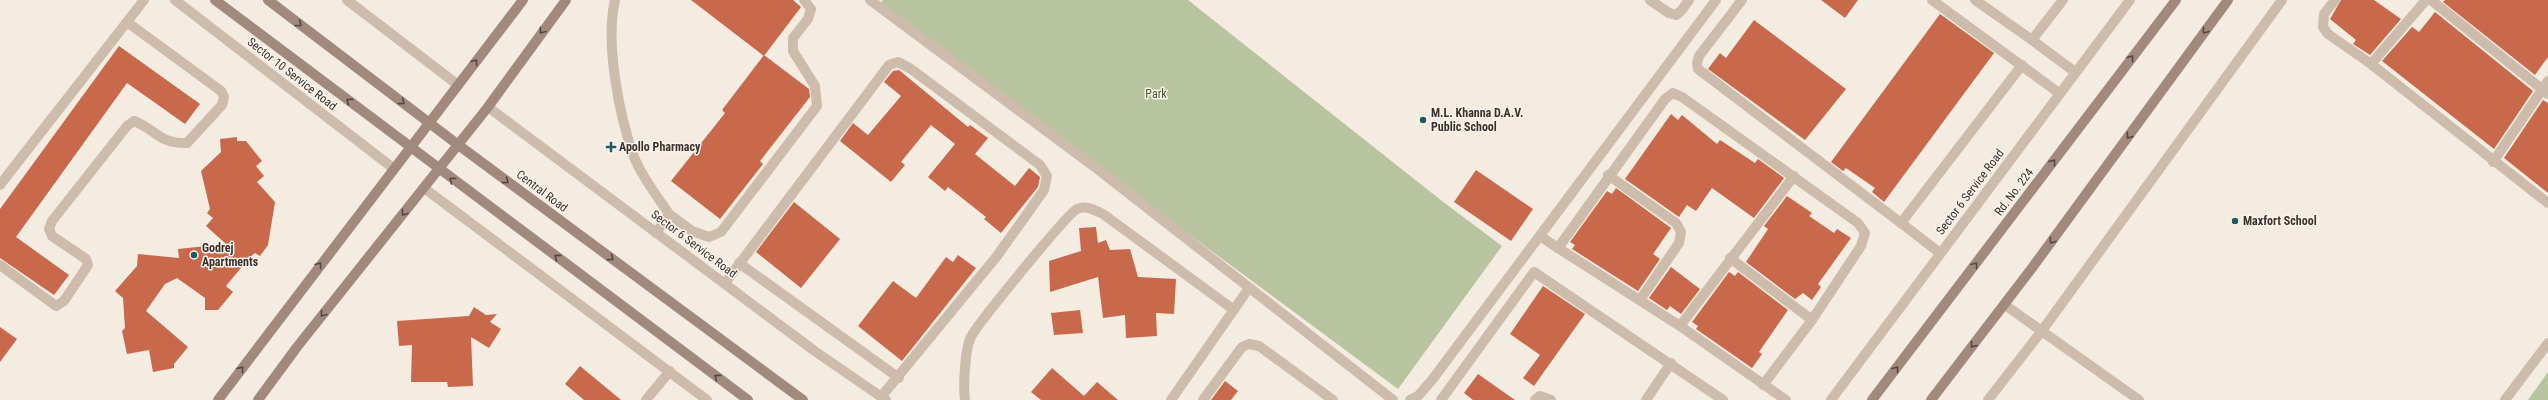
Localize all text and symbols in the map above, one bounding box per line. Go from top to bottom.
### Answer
one-way arrow [295,19,302,26]
one-way arrow [540,27,547,34]
one-way arrow [2203,27,2210,34]
street label: Sector 10 Service Road [245,35,339,113]
one-way arrow [2127,56,2134,63]
one-way arrow [471,60,478,67]
park label: Park [1145,87,1167,101]
one-way arrow [398,98,405,105]
one-way arrow [346,99,353,106]
place label: M.L. Khanna D.A.V. Public School [1431,106,1523,134]
marker: M.L. Khanna D.A.V. Public School [1418,115,1428,125]
one-way arrow [2126,132,2133,139]
place label: Apollo Pharmacy [619,140,701,154]
marker: Apollo Pharmacy [606,142,616,152]
street label: Sector 6 Service Road [1933,146,2007,238]
one-way arrow [2048,159,2055,166]
street label: Rd. No. 224 [1992,166,2036,218]
street label: Central Road [514,167,570,215]
one-way arrow [502,176,509,183]
one-way arrow [450,177,457,184]
street label: Sector 6 Service Road [648,207,740,281]
one-way arrow [402,208,409,215]
place label: Maxfort School [2243,214,2317,228]
marker: Maxfort School [2230,216,2240,226]
one-way arrow [2050,237,2057,244]
place label: Godrej Apartments [202,241,259,269]
marker: Godrej Apartments [189,250,199,260]
one-way arrow [606,253,613,260]
one-way arrow [554,255,561,262]
one-way arrow [314,262,322,269]
one-way arrow [1970,263,1977,270]
one-way arrow [321,310,328,317]
one-way arrow [1971,341,1978,348]
one-way arrow [236,366,243,373]
one-way arrow [1891,366,1899,373]
one-way arrow [714,375,721,382]

